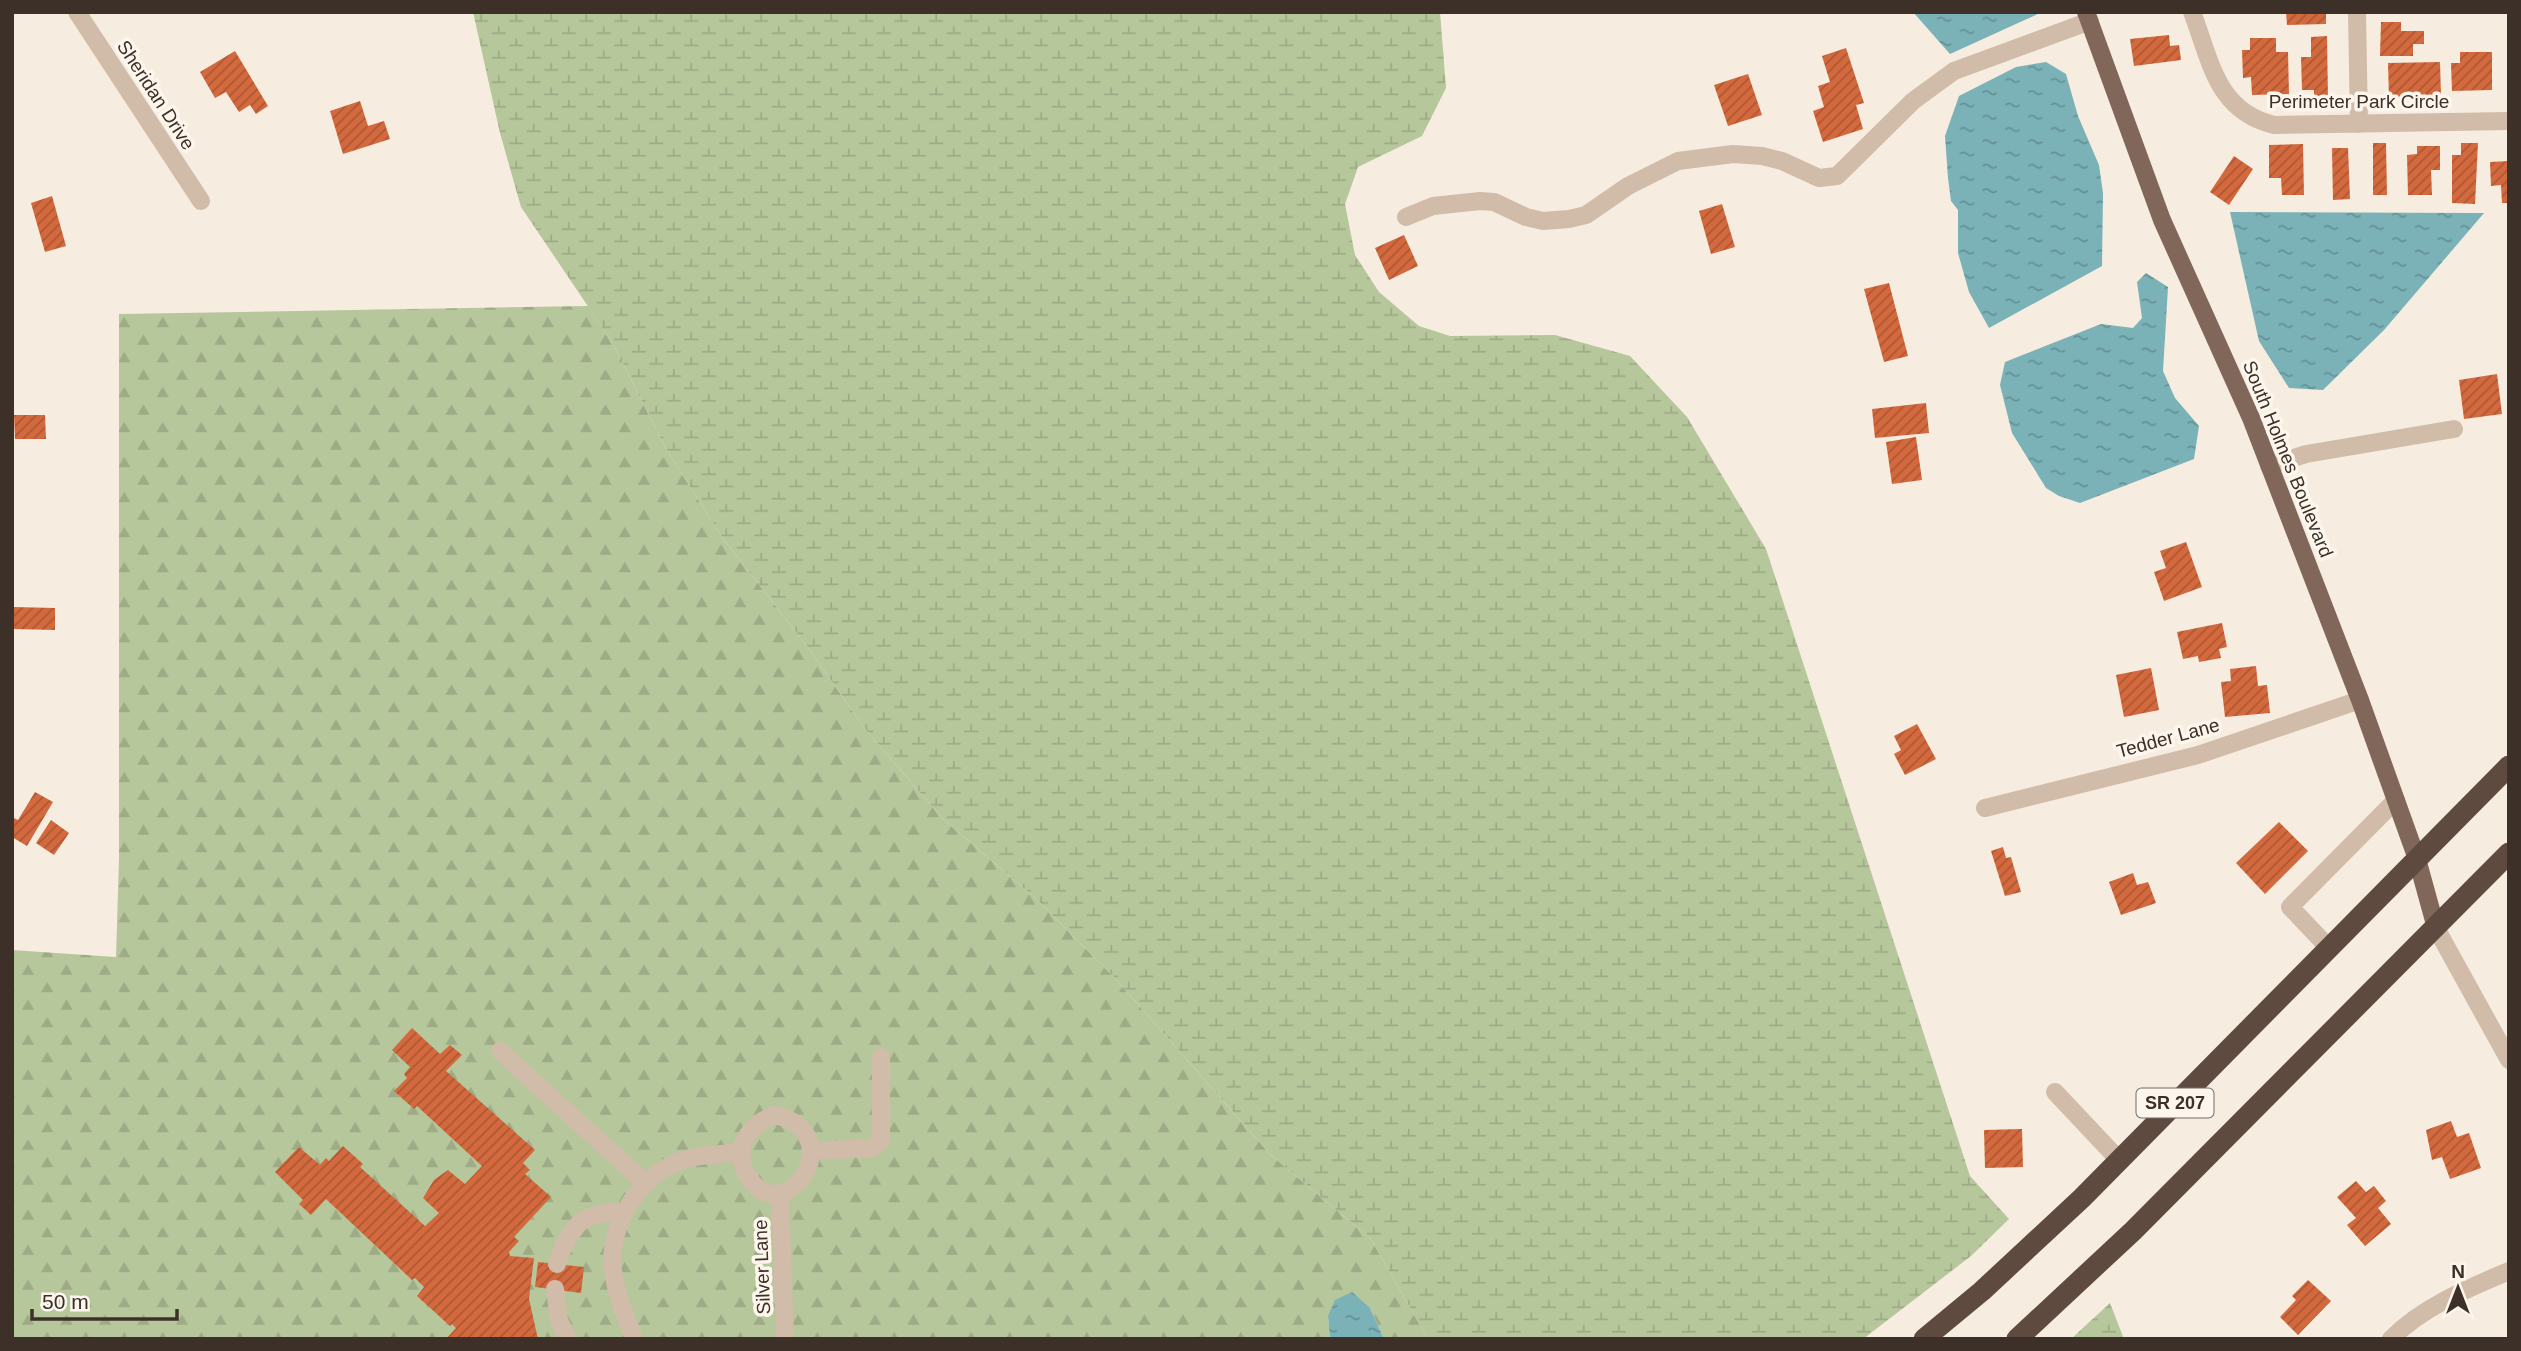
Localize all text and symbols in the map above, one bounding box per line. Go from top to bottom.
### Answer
street label: Sheridan Drive [113,37,199,153]
street label: Perimeter Park Circle [2269,91,2449,112]
street label: South Holmes Boulevard [2239,358,2337,560]
street label: Tedder Lane [2114,714,2222,762]
road number: SR 207 [2136,1088,2214,1118]
street label: Silver Lane [750,1219,774,1315]
north arrow [2423,1253,2493,1323]
text: N [2451,1261,2465,1282]
scale bar [32,1278,177,1322]
text: 50 m [42,1290,89,1313]

